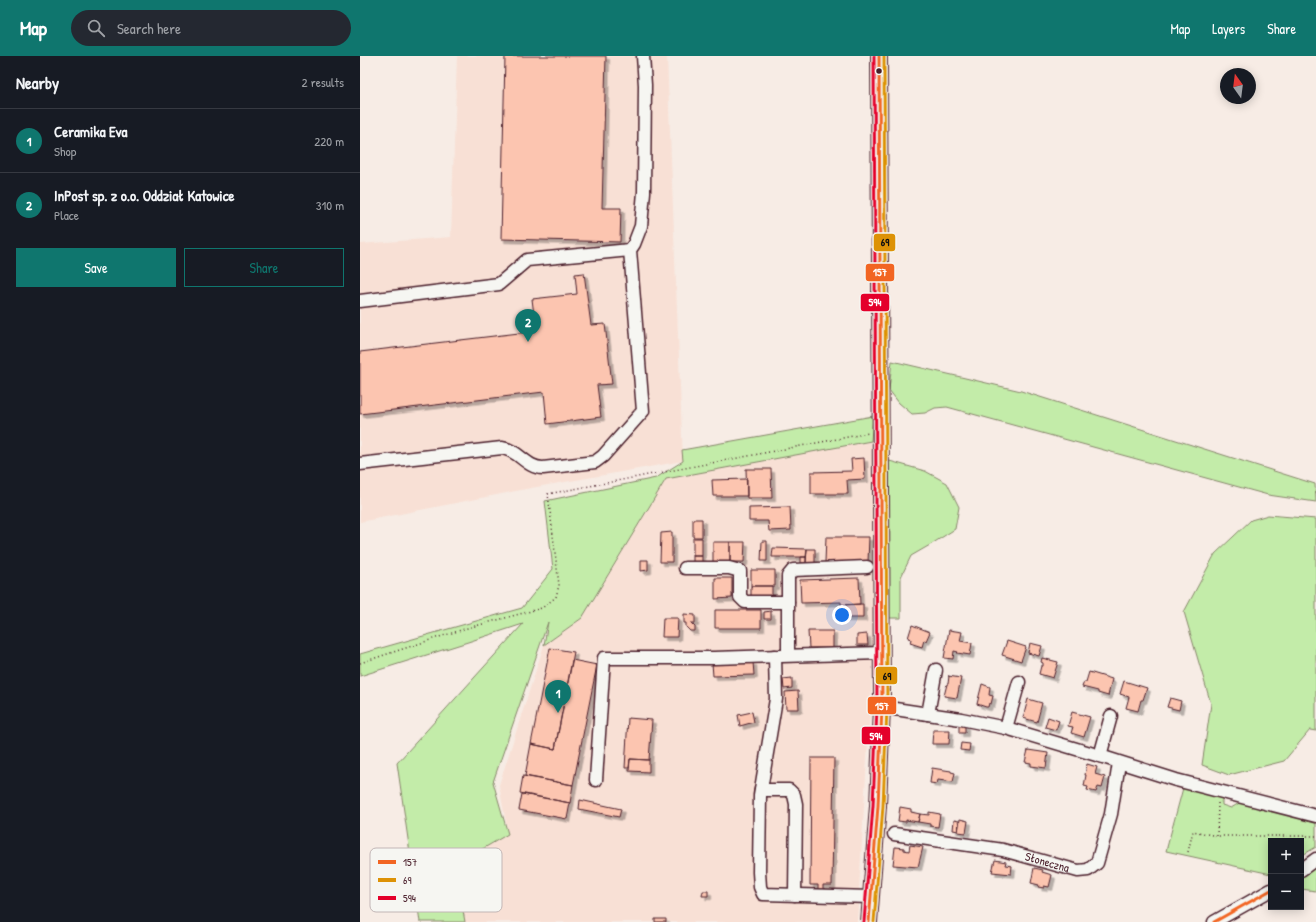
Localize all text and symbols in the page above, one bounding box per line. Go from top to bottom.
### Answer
search box [71,10,351,46]
text: Map [20,15,47,41]
icon: search [85,17,107,39]
text: Search here [117,18,181,39]
text: Map [1170,19,1190,38]
text: Layers [1212,19,1245,38]
text: Share [1267,19,1296,38]
unlabelled marker [874,66,884,76]
north arrow [1220,68,1256,104]
text: Nearby [16,71,59,94]
text: 2 results [302,73,344,91]
text: Ceramika Eva [54,121,127,142]
text: 1 [27,132,31,150]
text: 220 m [314,132,344,150]
text: Shop [54,142,76,160]
text: InPost sp. z o.o. Oddział Katowice [54,185,235,206]
text: 2 [26,196,32,214]
text: 310 m [316,196,344,214]
text: Place [54,206,79,224]
line badge: 69 [873,233,896,252]
text: 69 [881,235,889,249]
button: Save [16,248,176,287]
button: Share [184,248,344,287]
line badge: 157 [865,263,895,282]
text: 157 [873,265,888,279]
line badge: 594 [860,293,890,312]
text: 594 [869,295,881,309]
pin: 2 [515,309,541,342]
your location [832,605,852,625]
line badge: 69 [875,666,898,685]
text: 69 [883,669,891,683]
pin: 1 [545,680,571,713]
line badge: 157 [867,696,897,715]
text: 157 [875,699,890,713]
line badge: 594 [861,726,891,745]
text: 594 [870,729,882,743]
map controls [1268,838,1304,910]
button: + [1268,838,1304,874]
legend [370,848,502,912]
street label: Słoneczna [1023,848,1072,876]
text: 157 [403,855,417,869]
text: 69 [403,873,411,887]
button: − [1268,874,1304,910]
text: 594 [403,891,416,905]

